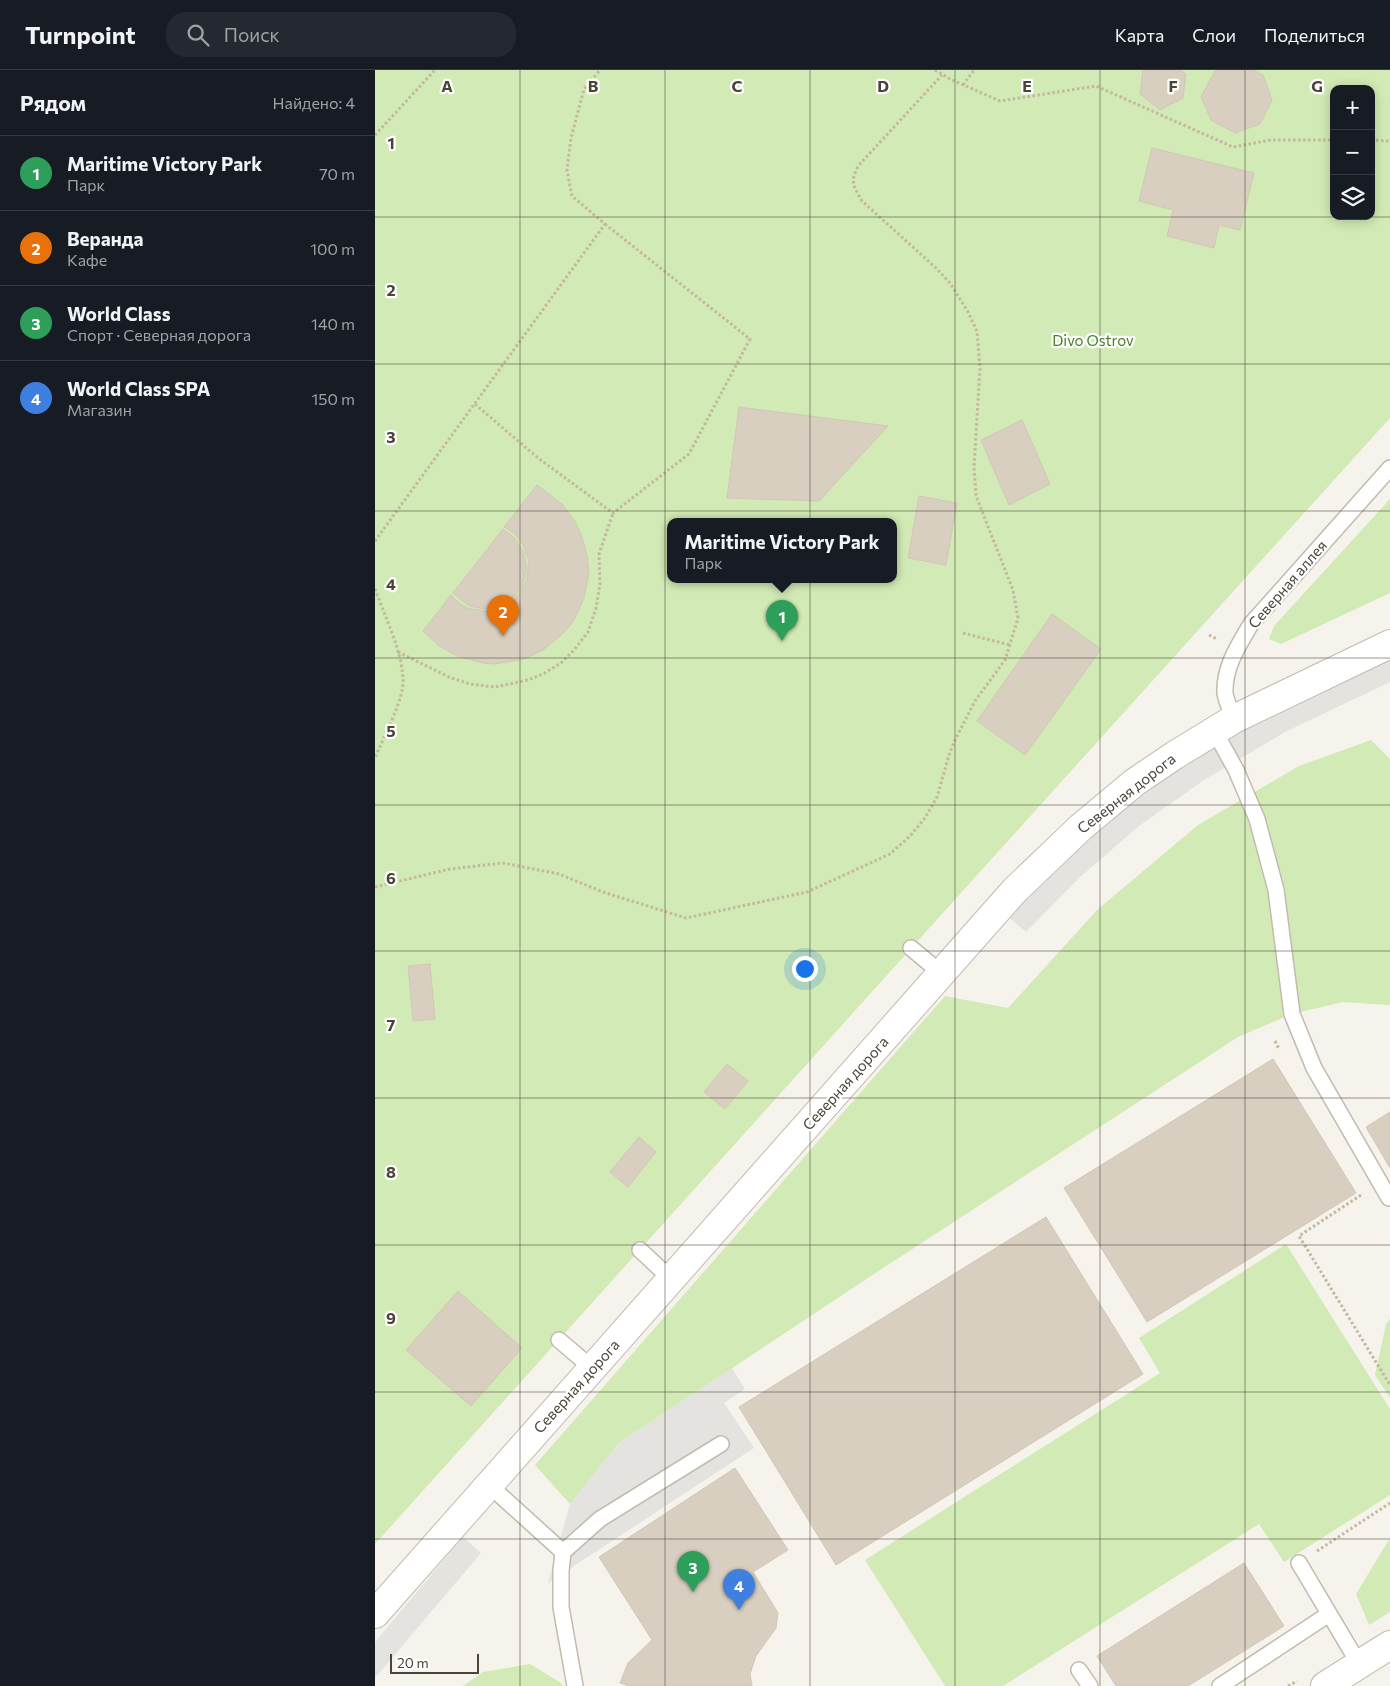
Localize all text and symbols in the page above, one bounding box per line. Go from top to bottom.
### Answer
search box [166,12,516,57]
text: Turnpoint [25,20,136,49]
icon: search [184,21,212,49]
text: Поиск [224,23,280,46]
text: Карта [1115,24,1164,46]
text: Слои [1192,24,1236,46]
text: Поделиться [1264,24,1365,46]
text: A [441,76,453,95]
text: B [588,76,599,95]
text: C [732,76,743,95]
text: D [877,76,889,95]
text: E [1022,76,1032,95]
text: F [1168,76,1178,95]
text: G [1311,76,1323,95]
map controls [1330,85,1375,220]
button: + [1330,85,1375,130]
text: Рядом [20,90,86,115]
text: Найдено: 4 [273,93,355,112]
button: − [1330,130,1375,175]
text: 1 [387,133,395,152]
text: Maritime Victory Park [67,152,262,175]
text: 1 [32,164,40,183]
text: 70 m [319,164,355,183]
text: Парк [67,175,105,194]
button: layers [1330,175,1375,220]
text: Веранда [67,227,143,250]
text: 2 [31,239,41,258]
text: 100 m [310,239,355,258]
text: Кафе [67,250,107,269]
text: 2 [386,280,396,299]
text: World Class [67,302,171,325]
text: 3 [31,314,41,333]
text: 140 m [311,314,355,333]
text: Спорт · Северная дорога [67,325,251,344]
park label: Divo Ostrov [1052,331,1134,349]
text: World Class SPA [67,377,210,400]
text: 4 [31,389,41,408]
text: 150 m [312,389,355,408]
text: Магазин [67,400,132,419]
text: 3 [386,427,396,446]
popup [667,518,897,583]
text: Maritime Victory Park [684,530,880,553]
street label: Северная аллея [1244,536,1330,632]
text: Парк [684,553,723,572]
text: 4 [386,574,396,593]
pin: 2 [487,595,519,636]
pin: 1 [766,600,798,641]
text: 5 [386,721,396,740]
street label: Северная дорога [1073,749,1179,837]
text: 6 [386,868,396,887]
your location [792,956,818,982]
text: 7 [387,1015,396,1034]
street label: Северная дорога [798,1032,892,1134]
text: 8 [386,1162,396,1181]
text: 9 [386,1308,396,1327]
street label: Северная дорога [529,1335,623,1437]
pin: 3 [677,1551,709,1592]
pin: 4 [723,1569,755,1610]
scale bar [390,1651,479,1674]
text: 20 m [397,1654,429,1671]

